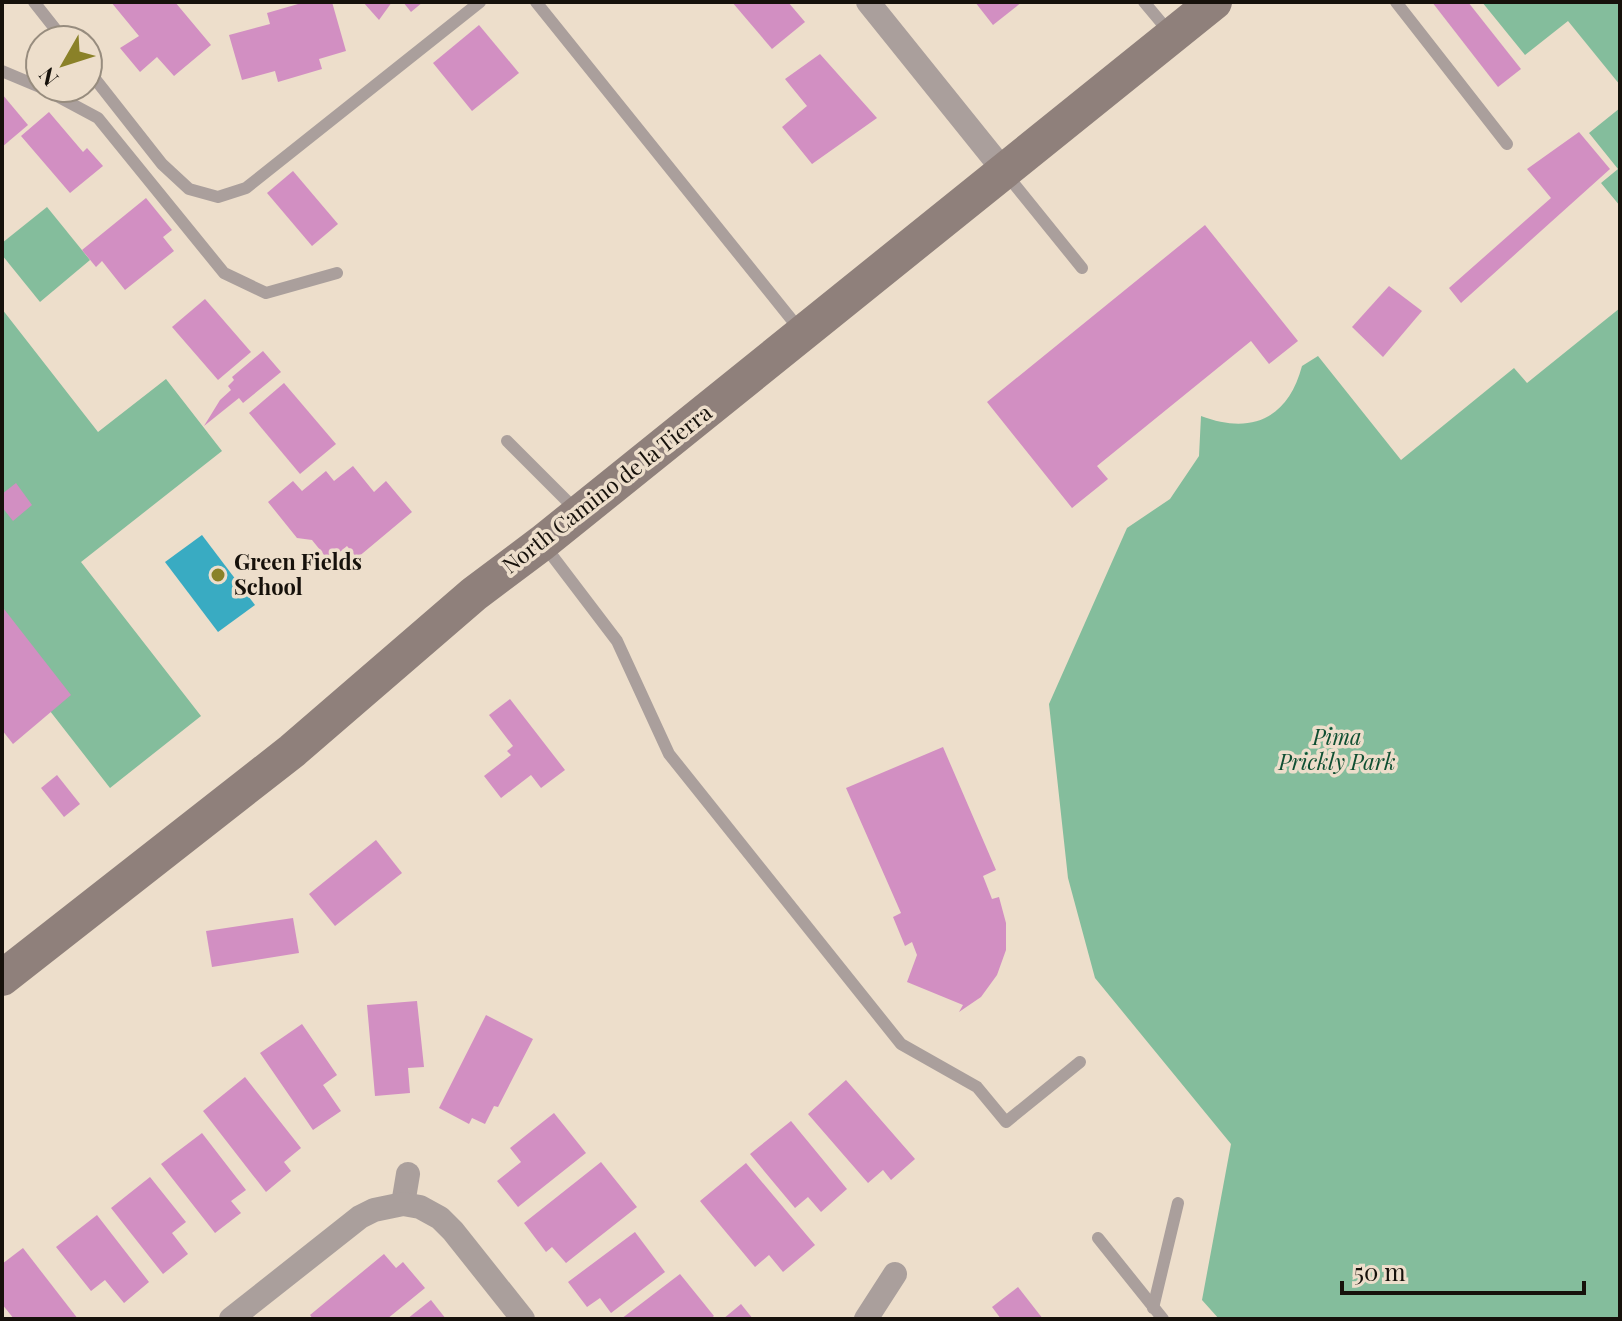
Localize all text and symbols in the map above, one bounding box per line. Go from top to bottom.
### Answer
north arrow [24,24,104,104]
text: N [31,62,64,93]
street label: North Camino de la Tierra [495,397,717,580]
place label: Green Fields School [234,546,362,601]
marker: Green Fields School [209,566,227,584]
park label: Pima Prickly Park [1278,721,1396,776]
scale bar [1342,1245,1584,1295]
text: 50 m [1354,1255,1406,1287]

